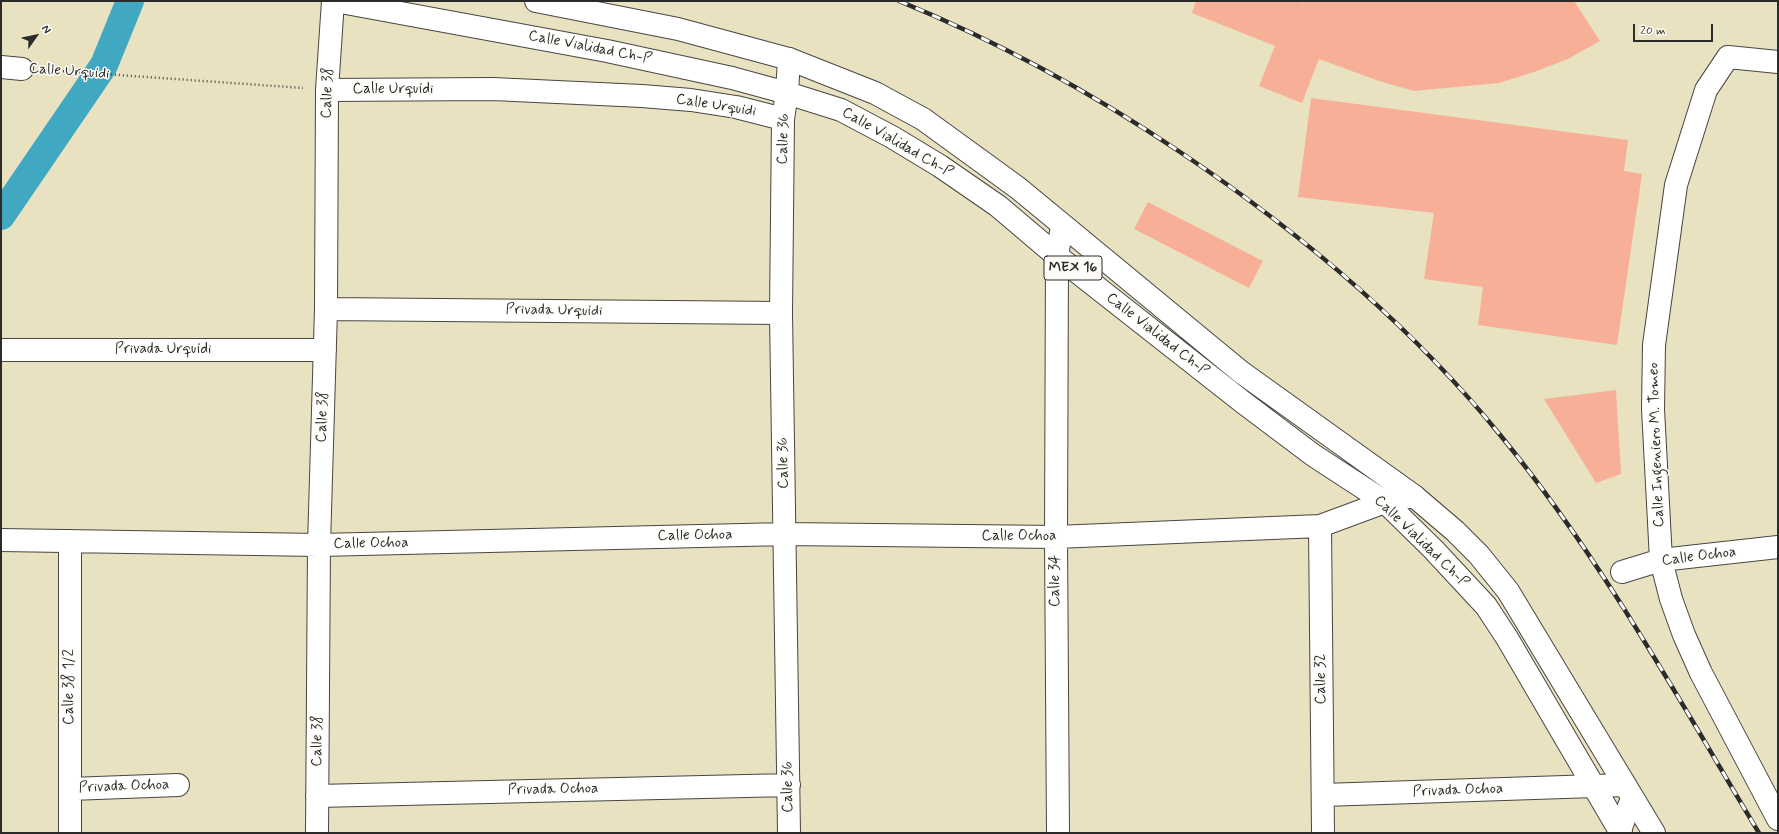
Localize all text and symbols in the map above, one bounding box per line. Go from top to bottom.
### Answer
north arrow [16,16,56,56]
scale bar [1635,16,1715,42]
text: N [38,23,54,36]
text: 20 m [1640,23,1666,39]
street label: Calle Vialidad Ch-P [527,27,653,69]
street label: Calle Urquidi [28,60,110,84]
street label: Calle 38 [318,67,338,119]
street label: Calle Urquidi [353,81,433,99]
street label: Calle Urquidi [675,91,757,121]
street label: Calle Vialidad Ch-P [838,104,956,182]
street label: Calle 36 [774,113,794,165]
road number: MEX 16 [1044,256,1102,280]
street label: Calle Vialidad Ch-P [1102,289,1212,381]
street label: Privada Urquidi [506,301,602,321]
street label: Privada Urquidi [115,341,211,359]
street label: Calle Ingeniero M. Tomeo [1645,362,1669,528]
street label: Calle 38 [313,391,333,443]
street label: Calle 36 [775,437,793,489]
street label: Calle Vialidad Ch-P [1370,492,1472,592]
street label: Calle Ochoa [657,526,733,546]
street label: Calle Ochoa [982,528,1056,546]
street label: Calle Ochoa [333,534,409,554]
street label: Calle Ochoa [1661,544,1737,570]
street label: Calle 34 [1047,555,1065,607]
street label: Calle 38 1/2 [61,649,79,725]
street label: Calle 32 [1313,654,1331,704]
street label: Calle 38 [309,715,327,767]
street label: Calle 36 [780,761,798,813]
street label: Privada Ochoa [78,776,170,798]
street label: Privada Ochoa [508,780,598,800]
street label: Privada Ochoa [1412,780,1504,802]

